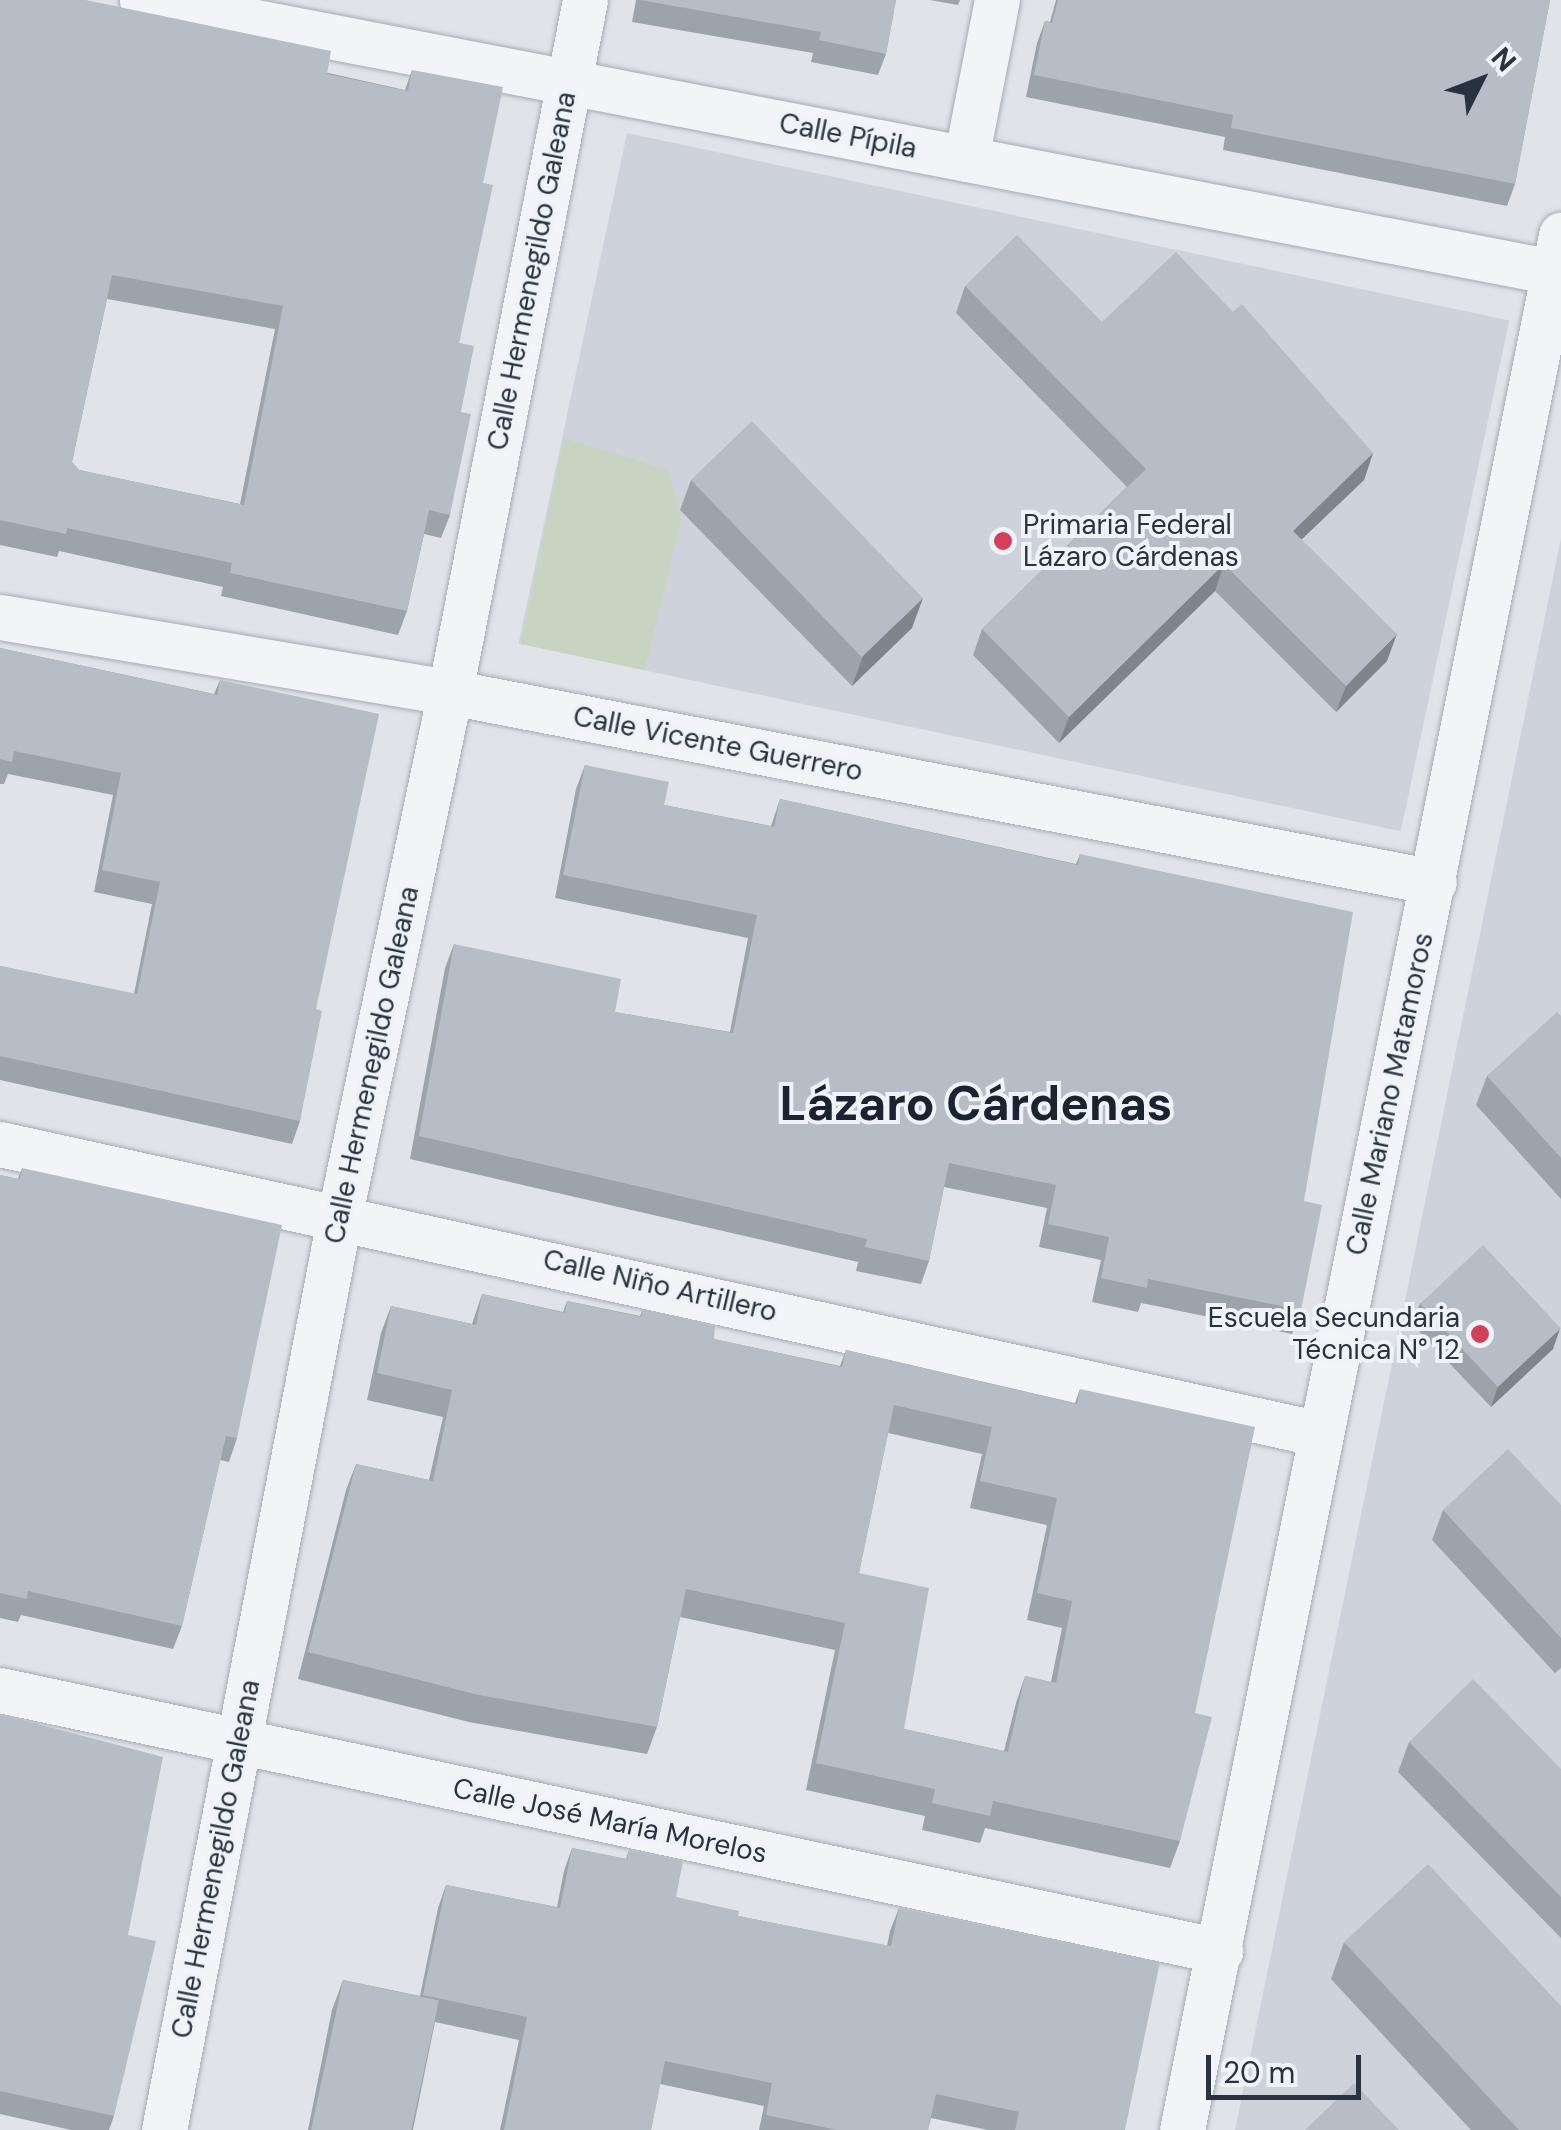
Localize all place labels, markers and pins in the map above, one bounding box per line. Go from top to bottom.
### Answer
place label: Primaria Federal Lázaro Cárdenas [1023,508,1239,574]
marker: Primaria Federal Lázaro Cárdenas [992,530,1014,552]
place label: Escuela Secundaria Técnica N° 12 [1208,1301,1460,1367]
marker: Escuela Secundaria Técnica N° 12 [1469,1323,1491,1345]

